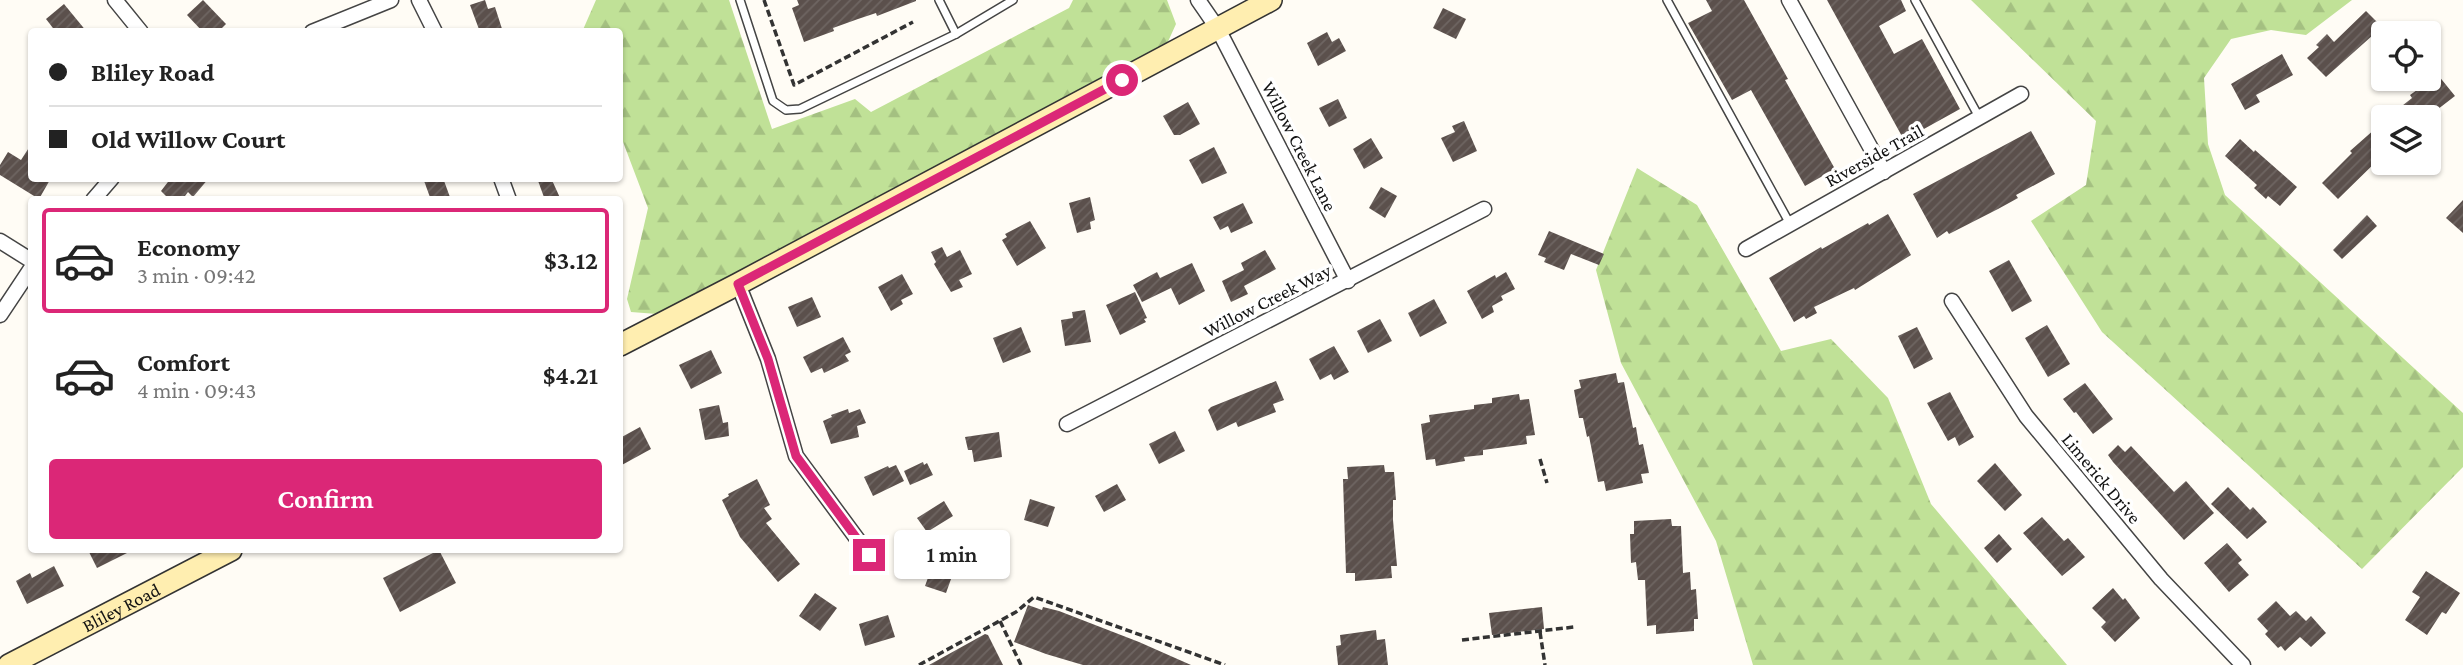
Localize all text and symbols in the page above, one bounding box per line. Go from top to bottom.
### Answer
map controls [2371,21,2441,175]
button: locate [2371,21,2441,91]
text: Bliley Road [91,58,214,87]
route start [1106,64,1138,96]
street label: Willow Creek Lane [1258,78,1341,215]
button: layers [2371,105,2441,175]
street label: Riverside Trail [1822,120,1927,191]
text: Old Willow Court [91,125,285,154]
icon: car [53,229,116,292]
text: Economy [137,233,240,262]
text: $3.12 [544,246,598,275]
street label: Willow Creek Way [1200,259,1335,342]
text: 3 min · 09:42 [137,262,256,288]
icon: car [53,344,116,407]
text: Comfort [137,348,230,377]
text: $4.21 [543,361,598,390]
text: 4 min · 09:43 [137,377,256,403]
street label: Limerick Drive [2058,429,2146,528]
button: Confirm [49,459,602,539]
callout: 1 min [894,530,1009,580]
route end [853,539,885,571]
text: 1 min [926,541,978,567]
street label: Bliley Road [79,579,163,636]

